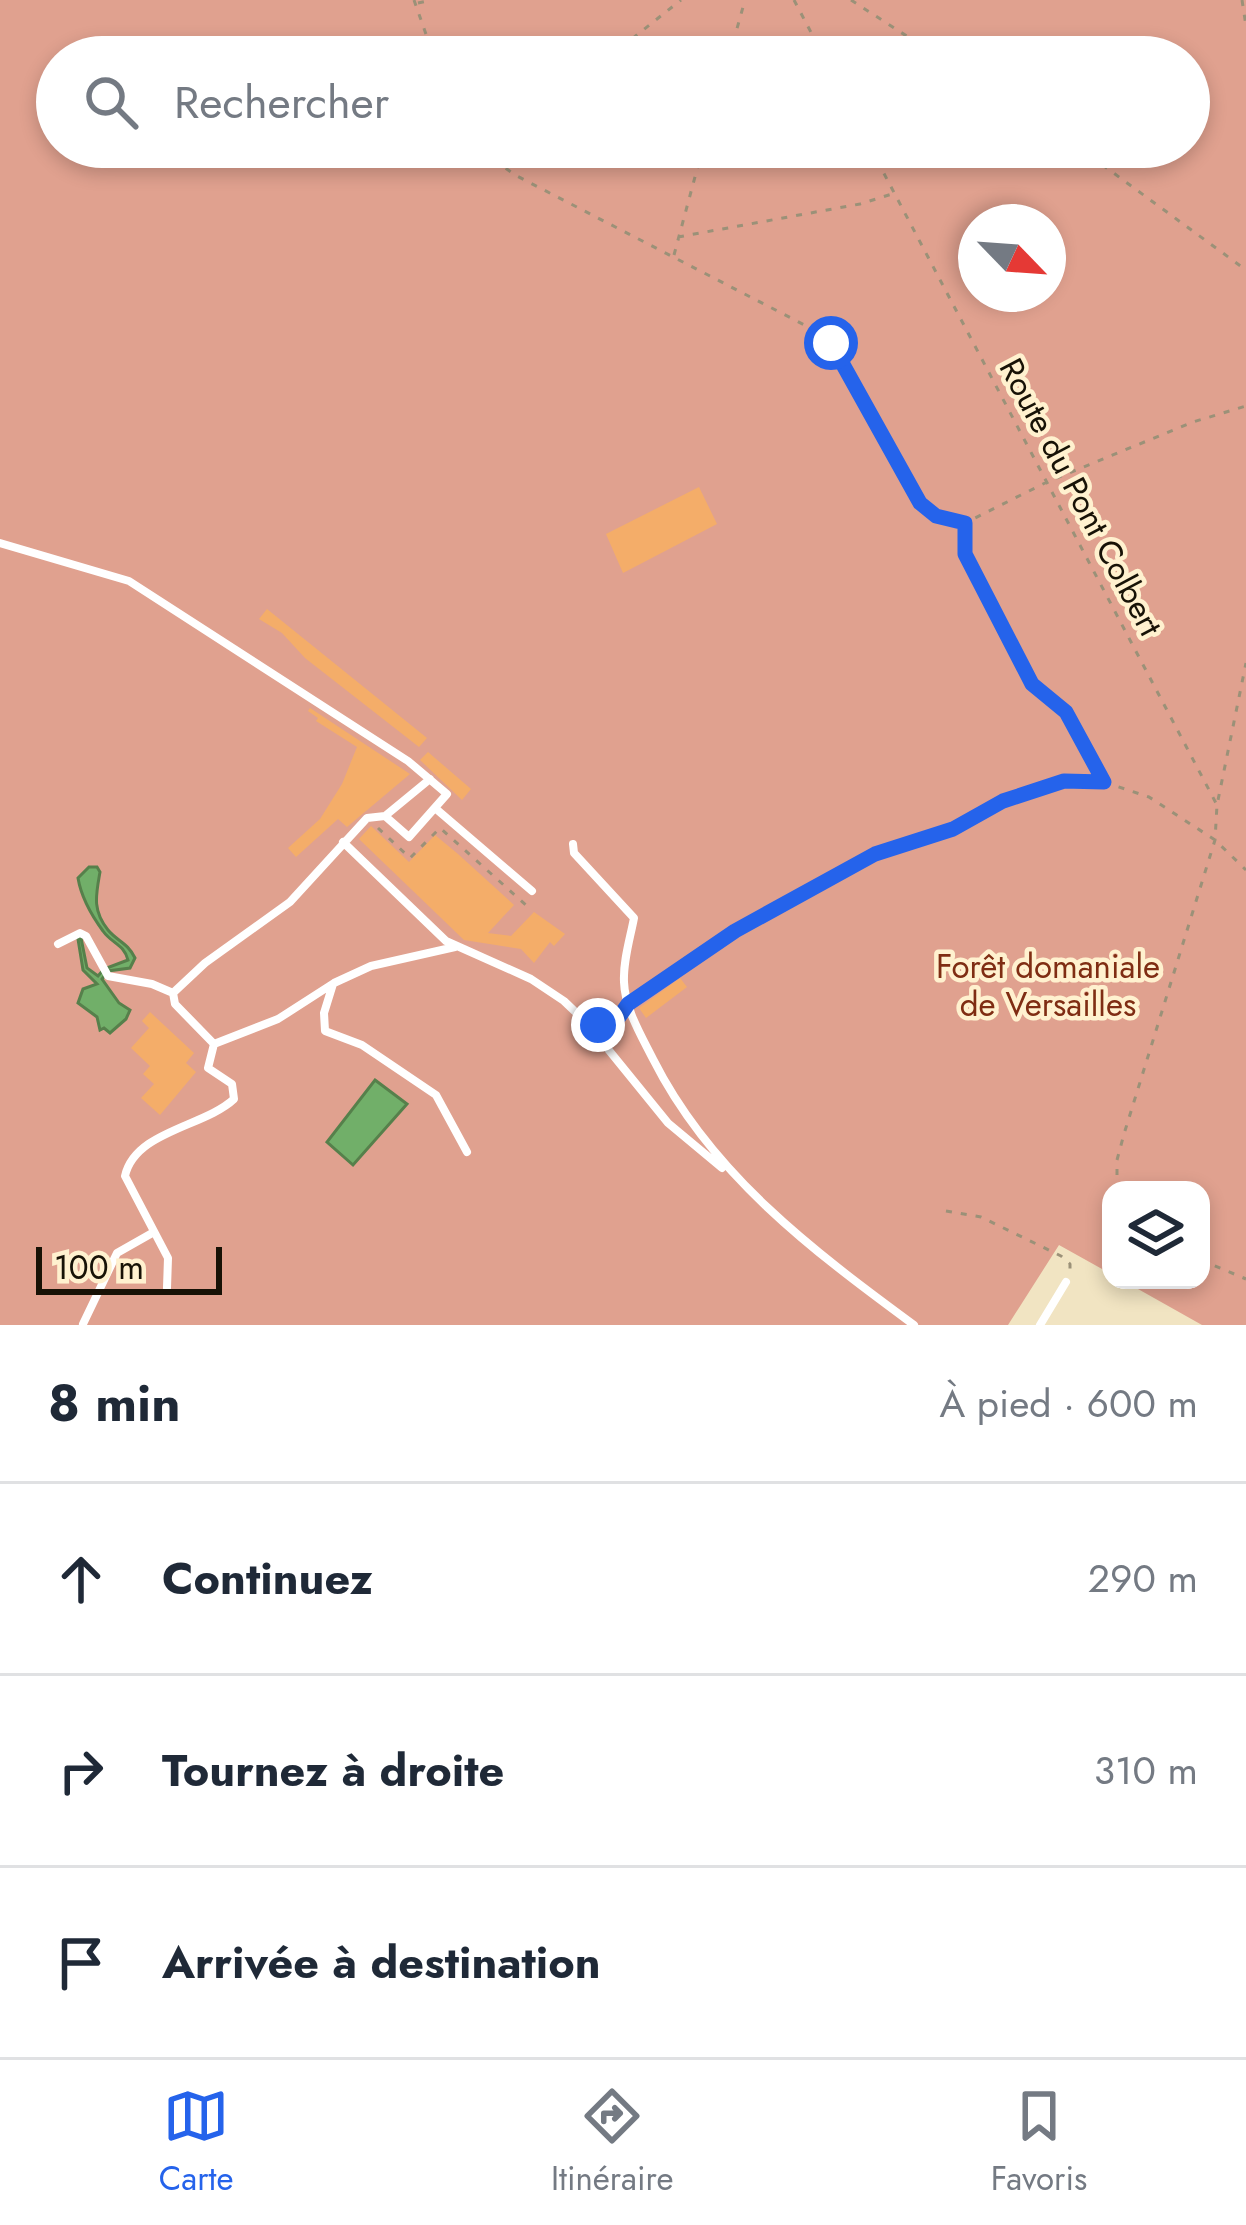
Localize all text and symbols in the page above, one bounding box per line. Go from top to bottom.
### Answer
search box [36,36,1210,168]
icon: search [78,69,144,135]
text: Rechercher [174,70,389,135]
north arrow [958,204,1066,312]
route start [804,316,858,370]
street label: Route du Pont Colbert [988,350,1174,644]
park label: Forêt domaniale de Versailles [936,943,1160,1028]
route end [571,998,625,1052]
map controls [1102,1181,1210,1289]
button: layers [1102,1181,1210,1289]
scale bar [36,1241,222,1294]
text: 100 m [54,1244,144,1291]
text: 8 min [48,1366,181,1440]
text: À pied · 600 m [939,1375,1198,1432]
icon: ahead [48,1546,114,1612]
text: Continuez [162,1546,373,1611]
text: 290 m [1088,1550,1198,1607]
icon: right [48,1738,114,1804]
text: Tournez à droite [162,1738,504,1803]
text: 310 m [1094,1742,1198,1799]
icon: arrive [48,1930,114,1996]
text: Arrivée à destination [162,1930,601,1995]
tab: Carte [159,2083,233,2202]
tab: Itinéraire [551,2083,673,2202]
tab: Favoris [991,2083,1087,2202]

